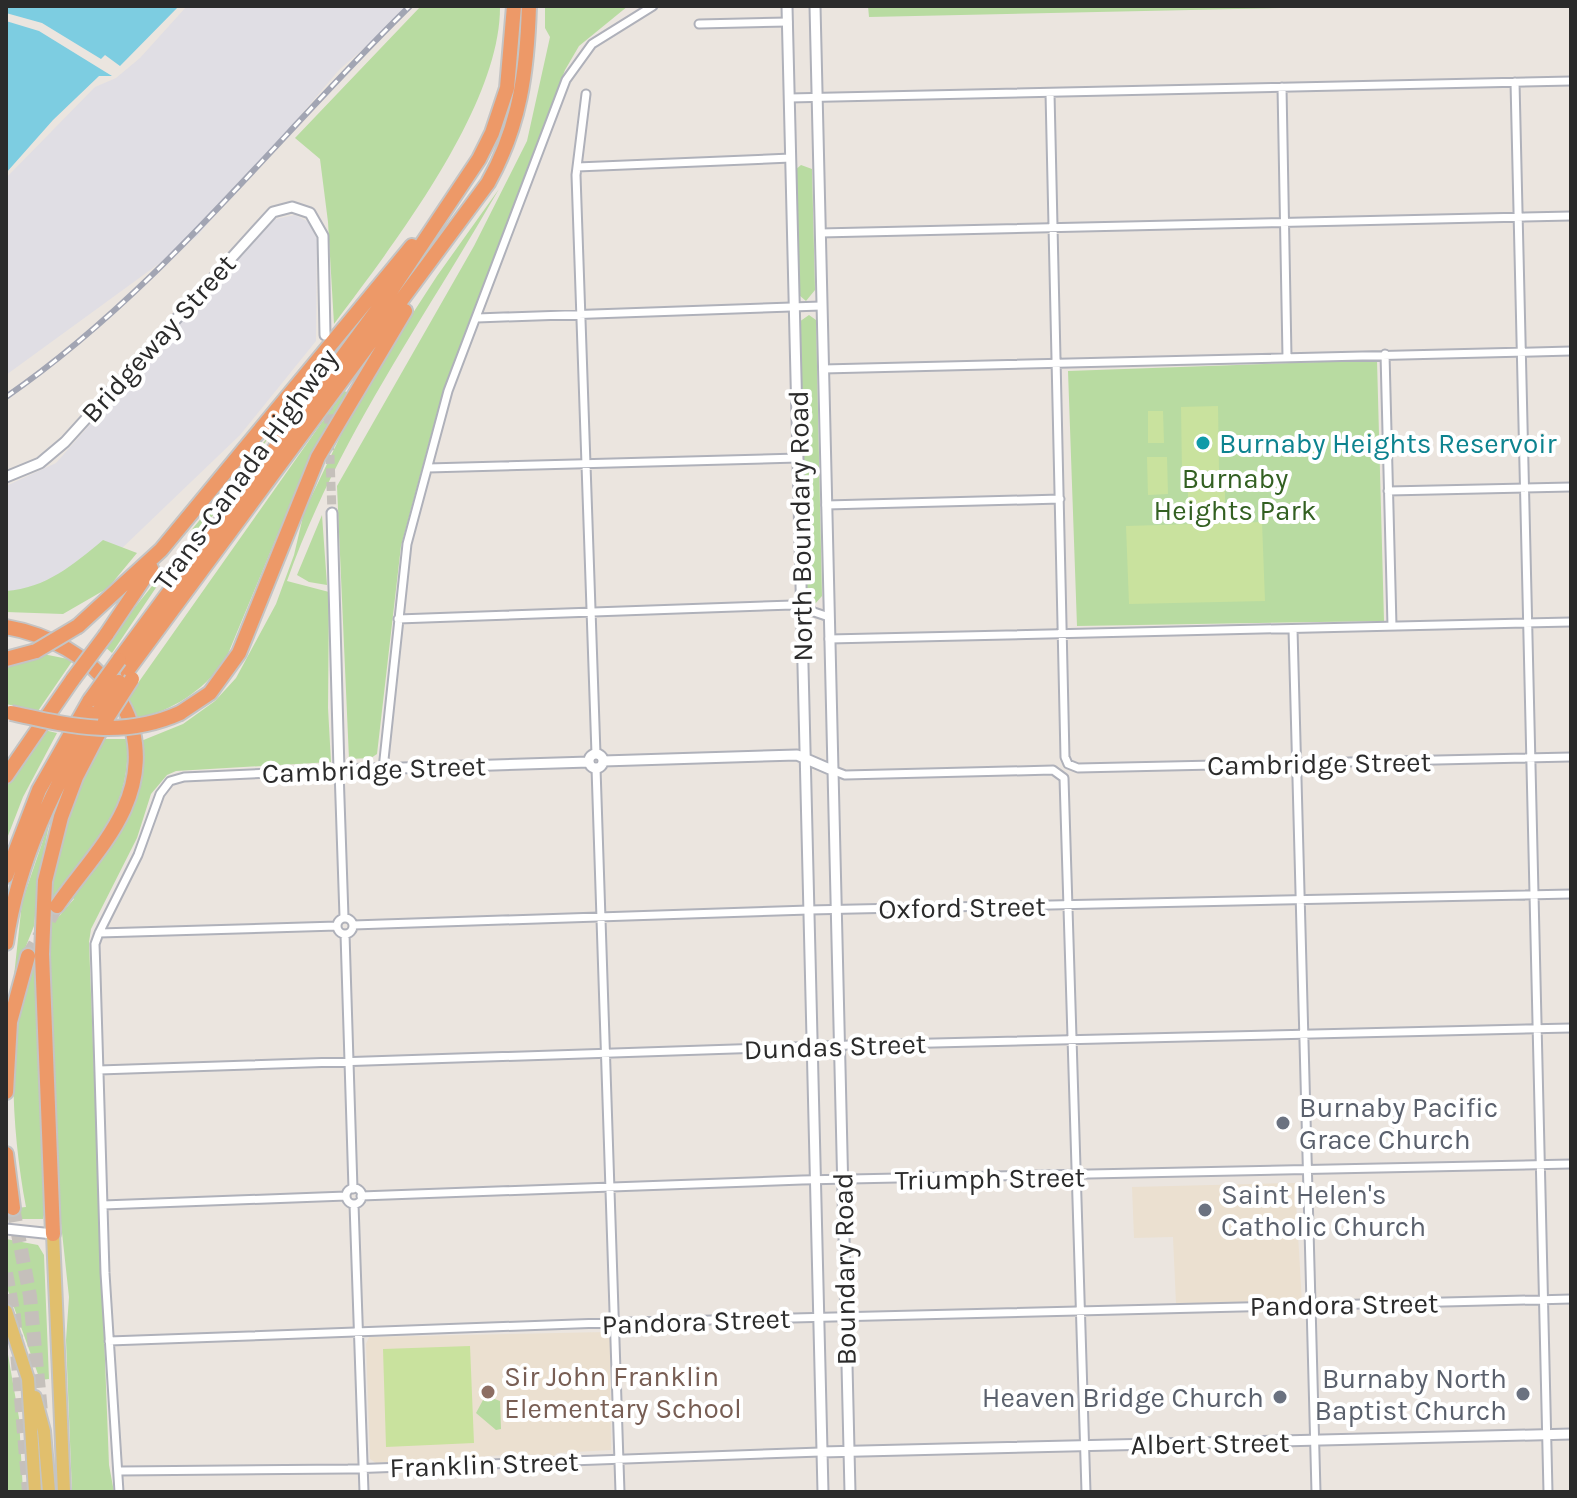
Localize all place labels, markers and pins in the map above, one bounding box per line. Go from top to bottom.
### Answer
place label: Burnaby Heights Reservoir [1219,427,1558,460]
marker: Burnaby Heights Reservoir [1194,434,1212,452]
place label: Burnaby Pacific Grace Church [1299,1091,1498,1156]
marker: Burnaby Pacific Grace Church [1274,1114,1292,1132]
place label: Saint Helen's Catholic Church [1221,1178,1426,1243]
marker: Saint Helen's Catholic Church [1196,1201,1214,1219]
place label: Sir John Franklin Elementary School [504,1360,742,1425]
place label: Burnaby North Baptist Church [1315,1362,1507,1427]
place label: Heaven Bridge Church [982,1381,1264,1414]
marker: Sir John Franklin Elementary School [479,1383,497,1401]
marker: Burnaby North Baptist Church [1514,1385,1532,1403]
marker: Heaven Bridge Church [1271,1388,1289,1406]

